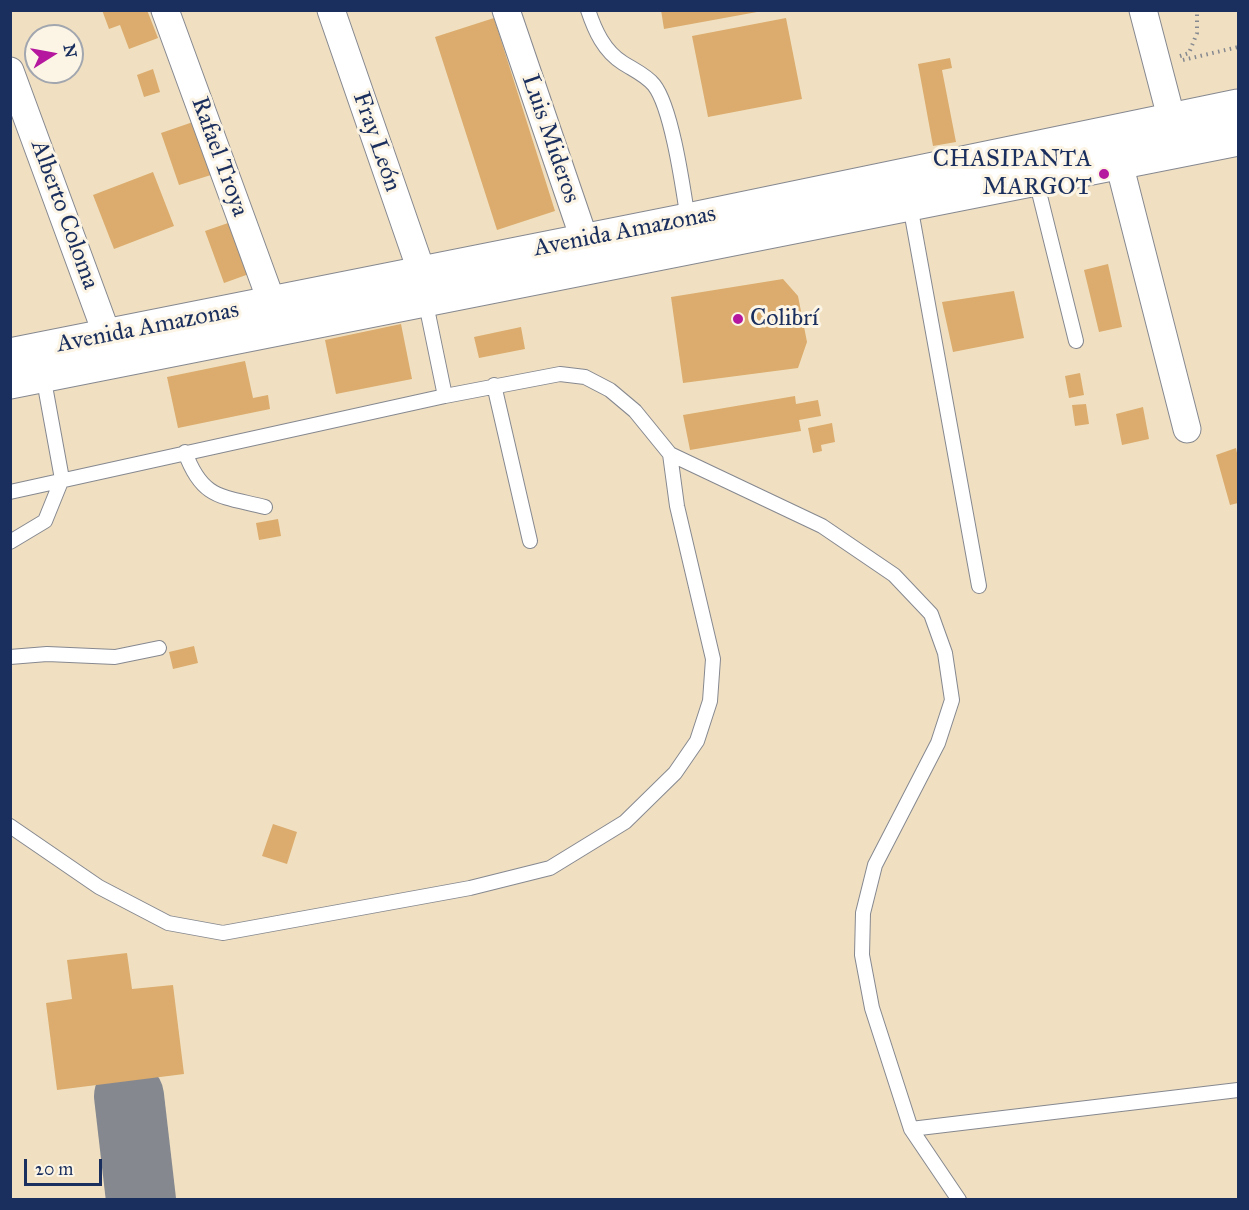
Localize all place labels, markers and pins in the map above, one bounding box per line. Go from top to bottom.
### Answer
place label: CHASIPANTA MARGOT [933,146,1092,202]
marker: CHASIPANTA MARGOT [1097,167,1111,181]
place label: Colibrí [750,305,819,333]
marker: Colibrí [731,312,745,326]

